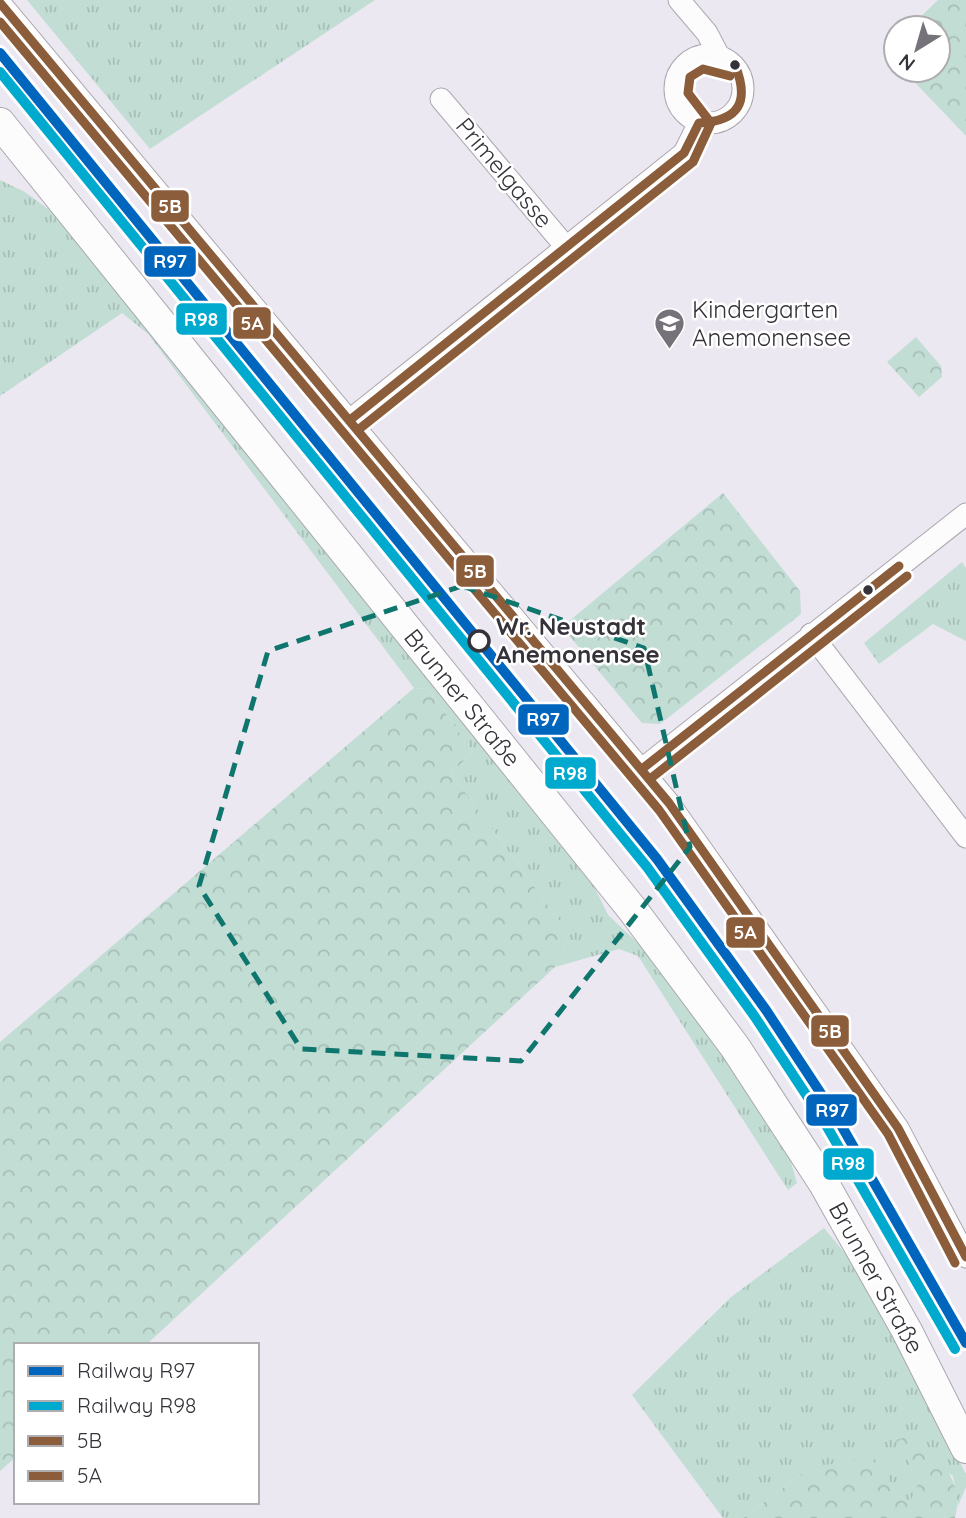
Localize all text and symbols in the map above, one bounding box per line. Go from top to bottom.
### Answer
north arrow [882,14,952,84]
text: N [894,49,920,76]
unlabelled marker [728,58,742,72]
street label: Primelgasse [450,111,560,234]
line badge: 5B [150,189,190,223]
text: 5B [158,194,182,218]
line badge: R97 [143,245,197,278]
text: R97 [153,249,187,273]
place label: Kindergarten Anemonensee [692,294,851,352]
line badge: R98 [175,302,228,336]
line badge: 5A [232,306,272,340]
text: R98 [184,307,218,331]
school or university icon: Kindergarten Anemonensee [652,307,686,351]
text: 5A [240,311,264,335]
line badge: 5B [455,554,495,588]
text: 5B [463,559,487,583]
unlabelled marker [861,583,875,597]
place label: Wr. Neustadt Anemonensee [496,611,660,669]
street label: Brunner Straße [398,622,528,772]
marker: Wr. Neustadt Anemonensee [468,630,490,652]
line badge: R97 [517,703,570,736]
text: R97 [526,707,560,731]
line badge: R98 [544,756,597,790]
text: R98 [553,761,587,785]
line badge: 5A [725,916,766,949]
text: 5A [733,920,757,944]
line badge: 5B [810,1014,850,1048]
text: 5B [818,1019,842,1043]
line badge: R97 [805,1093,858,1127]
text: R97 [815,1098,849,1122]
line badge: R98 [822,1147,875,1181]
text: R98 [831,1151,865,1175]
street label: Brunner Straße [823,1196,931,1359]
legend [14,1343,259,1504]
text: Railway R97 [77,1357,195,1383]
text: Railway R98 [77,1392,196,1418]
text: 5B [77,1427,102,1453]
text: 5A [77,1462,102,1488]

